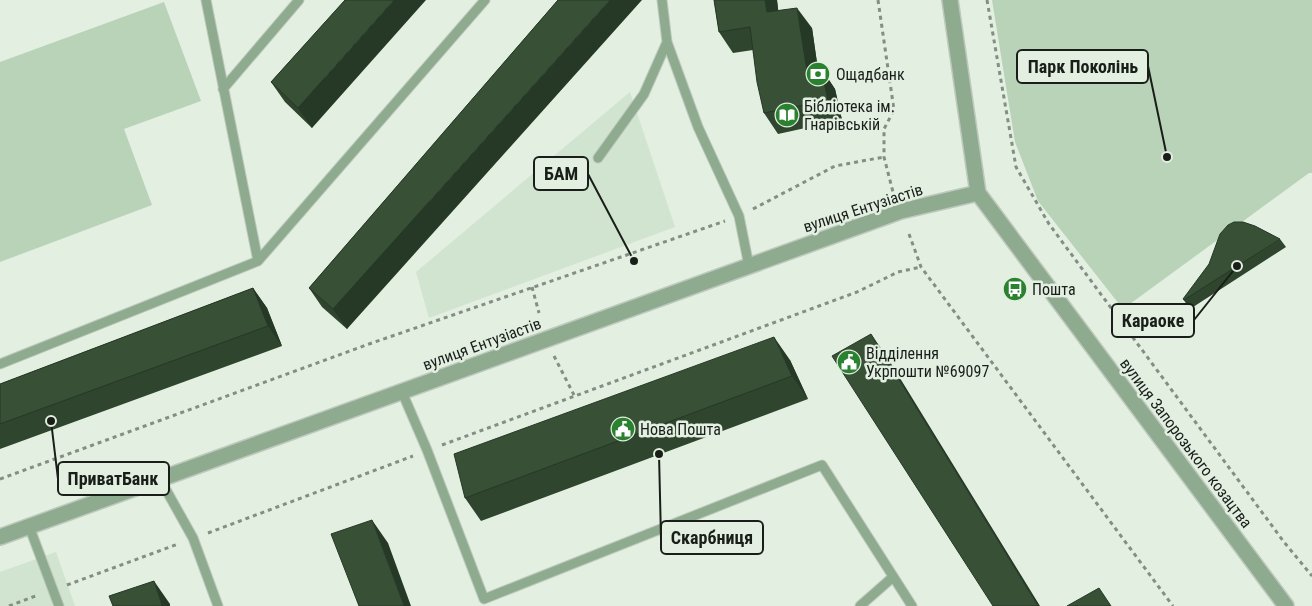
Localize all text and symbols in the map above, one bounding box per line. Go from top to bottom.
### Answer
callout: Парк Поколінь [1017,50,1148,83]
text: Парк Поколінь [1028,56,1138,77]
bank icon: Ощадбанк [805,61,831,87]
place label: Ощадбанк [836,65,905,84]
place label: Бібліотека ім. Гнарівській [804,97,895,134]
library icon: Бібліотека ім. Гнарівській [774,102,800,128]
callout: БАМ [534,157,588,190]
text: БАМ [544,163,578,184]
street label: вулиця Ентузіастів [801,180,925,236]
bus stop icon: Пошта [1002,276,1028,302]
place label: Пошта [1032,280,1076,299]
callout: Караоке [1112,304,1194,337]
text: Караоке [1122,310,1185,331]
street label: вулиця Ентузіастів [420,314,544,374]
place label: Відділення Укрпошти №69097 [866,344,989,381]
public building icon: Відділення Укрпошти №69097 [836,349,862,375]
street label: вулиця Запорозького козацтва [1116,354,1256,532]
public building icon: Нова Пошта [610,416,636,442]
place label: Нова Пошта [640,420,721,439]
callout: ПриватБанк [58,462,169,495]
text: ПриватБанк [68,468,158,489]
callout: Скарбниця [661,521,763,554]
text: Скарбниця [671,527,753,548]

